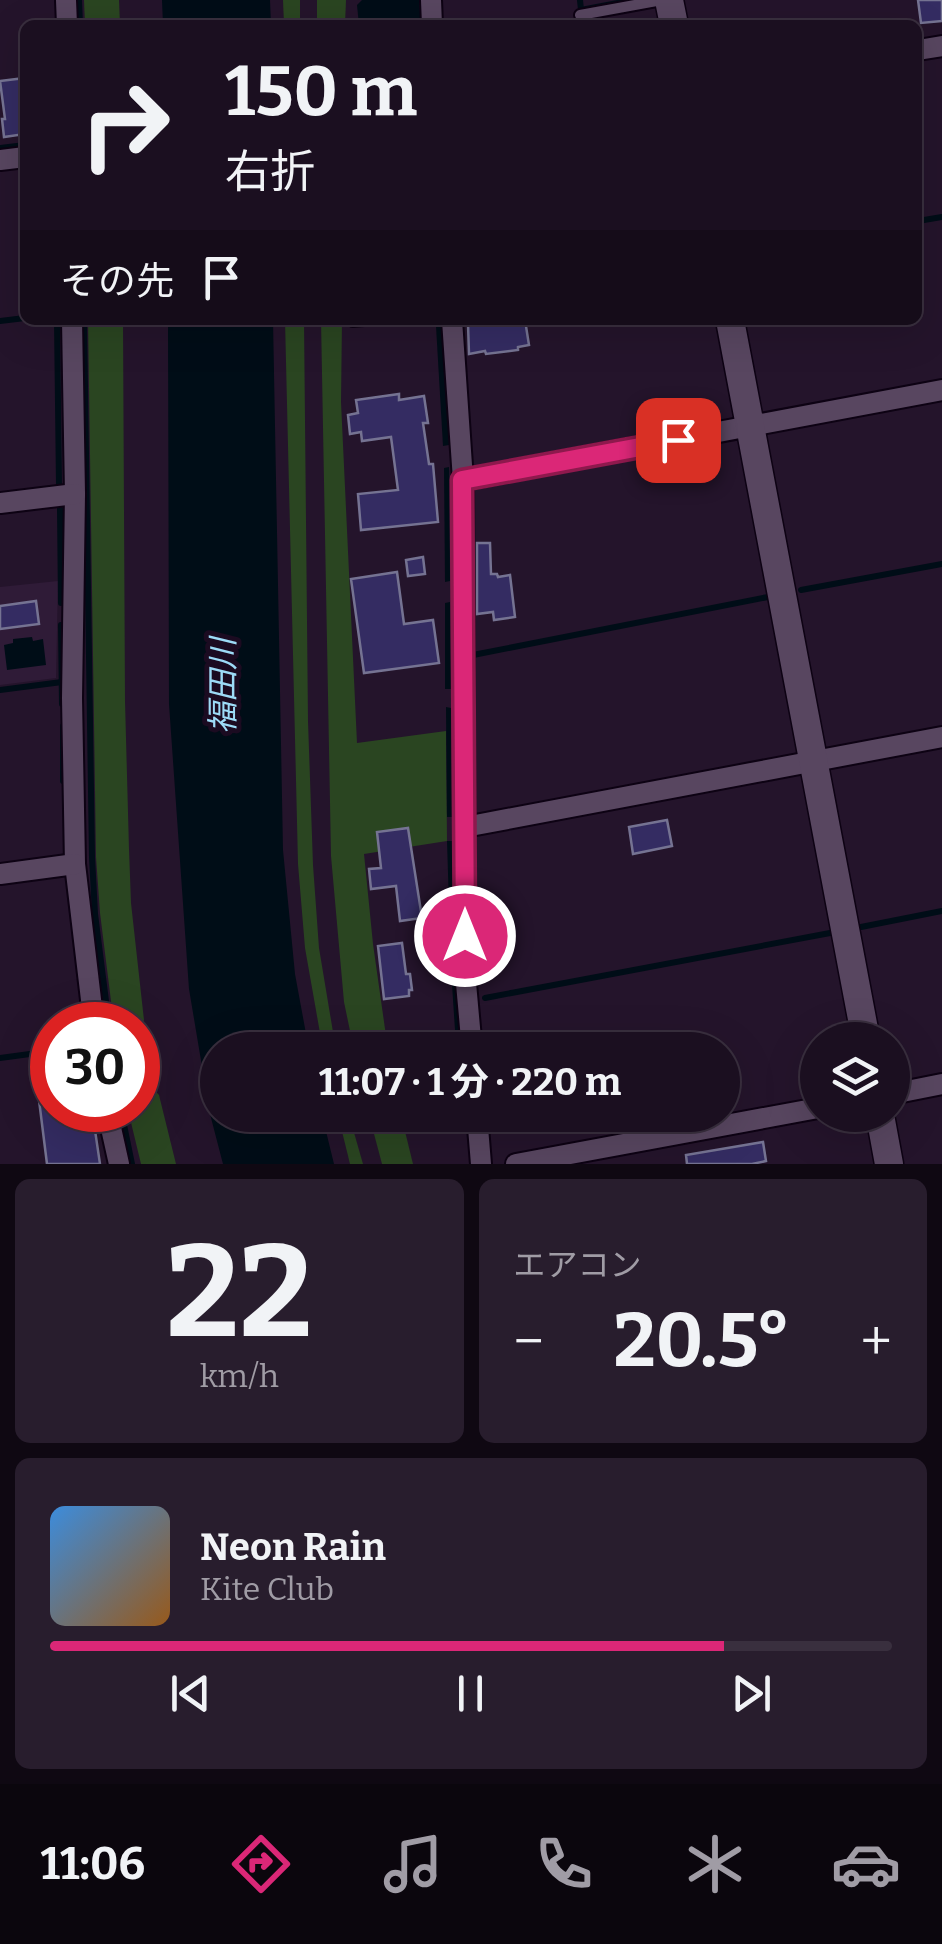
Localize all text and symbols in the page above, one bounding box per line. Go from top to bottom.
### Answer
text: 150 m [225,50,417,134]
icon: right [60,60,190,190]
text: 右折 [225,145,315,199]
icon: arrive [194,250,249,305]
text: その先 [60,258,174,304]
pin [636,398,721,483]
icon: arrive [651,413,706,468]
water label: 福田川 [204,635,242,734]
position arrow [413,884,517,988]
speed limit sign: 30 [30,1002,160,1132]
map controls [800,1022,910,1132]
button: layers [800,1022,910,1132]
text: 11:07 · 1 分 · 220 m [319,1059,621,1105]
text: 22 [166,1214,312,1370]
text: エアコン [514,1246,642,1284]
text: 20.5° [614,1296,791,1386]
text: − [514,1309,544,1375]
text: + [861,1309,892,1375]
text: km/h [200,1357,279,1395]
text: Neon Rain [200,1524,386,1570]
text: Kite Club [200,1570,334,1608]
icon: previous [163,1666,218,1721]
icon: pause [443,1666,498,1721]
icon: next [724,1666,779,1721]
icon: directions [226,1829,296,1899]
icon: music [378,1829,448,1899]
icon: phone [529,1829,599,1899]
icon: climate [680,1829,750,1899]
icon: car [831,1829,901,1899]
text: 11:06 [41,1837,145,1891]

